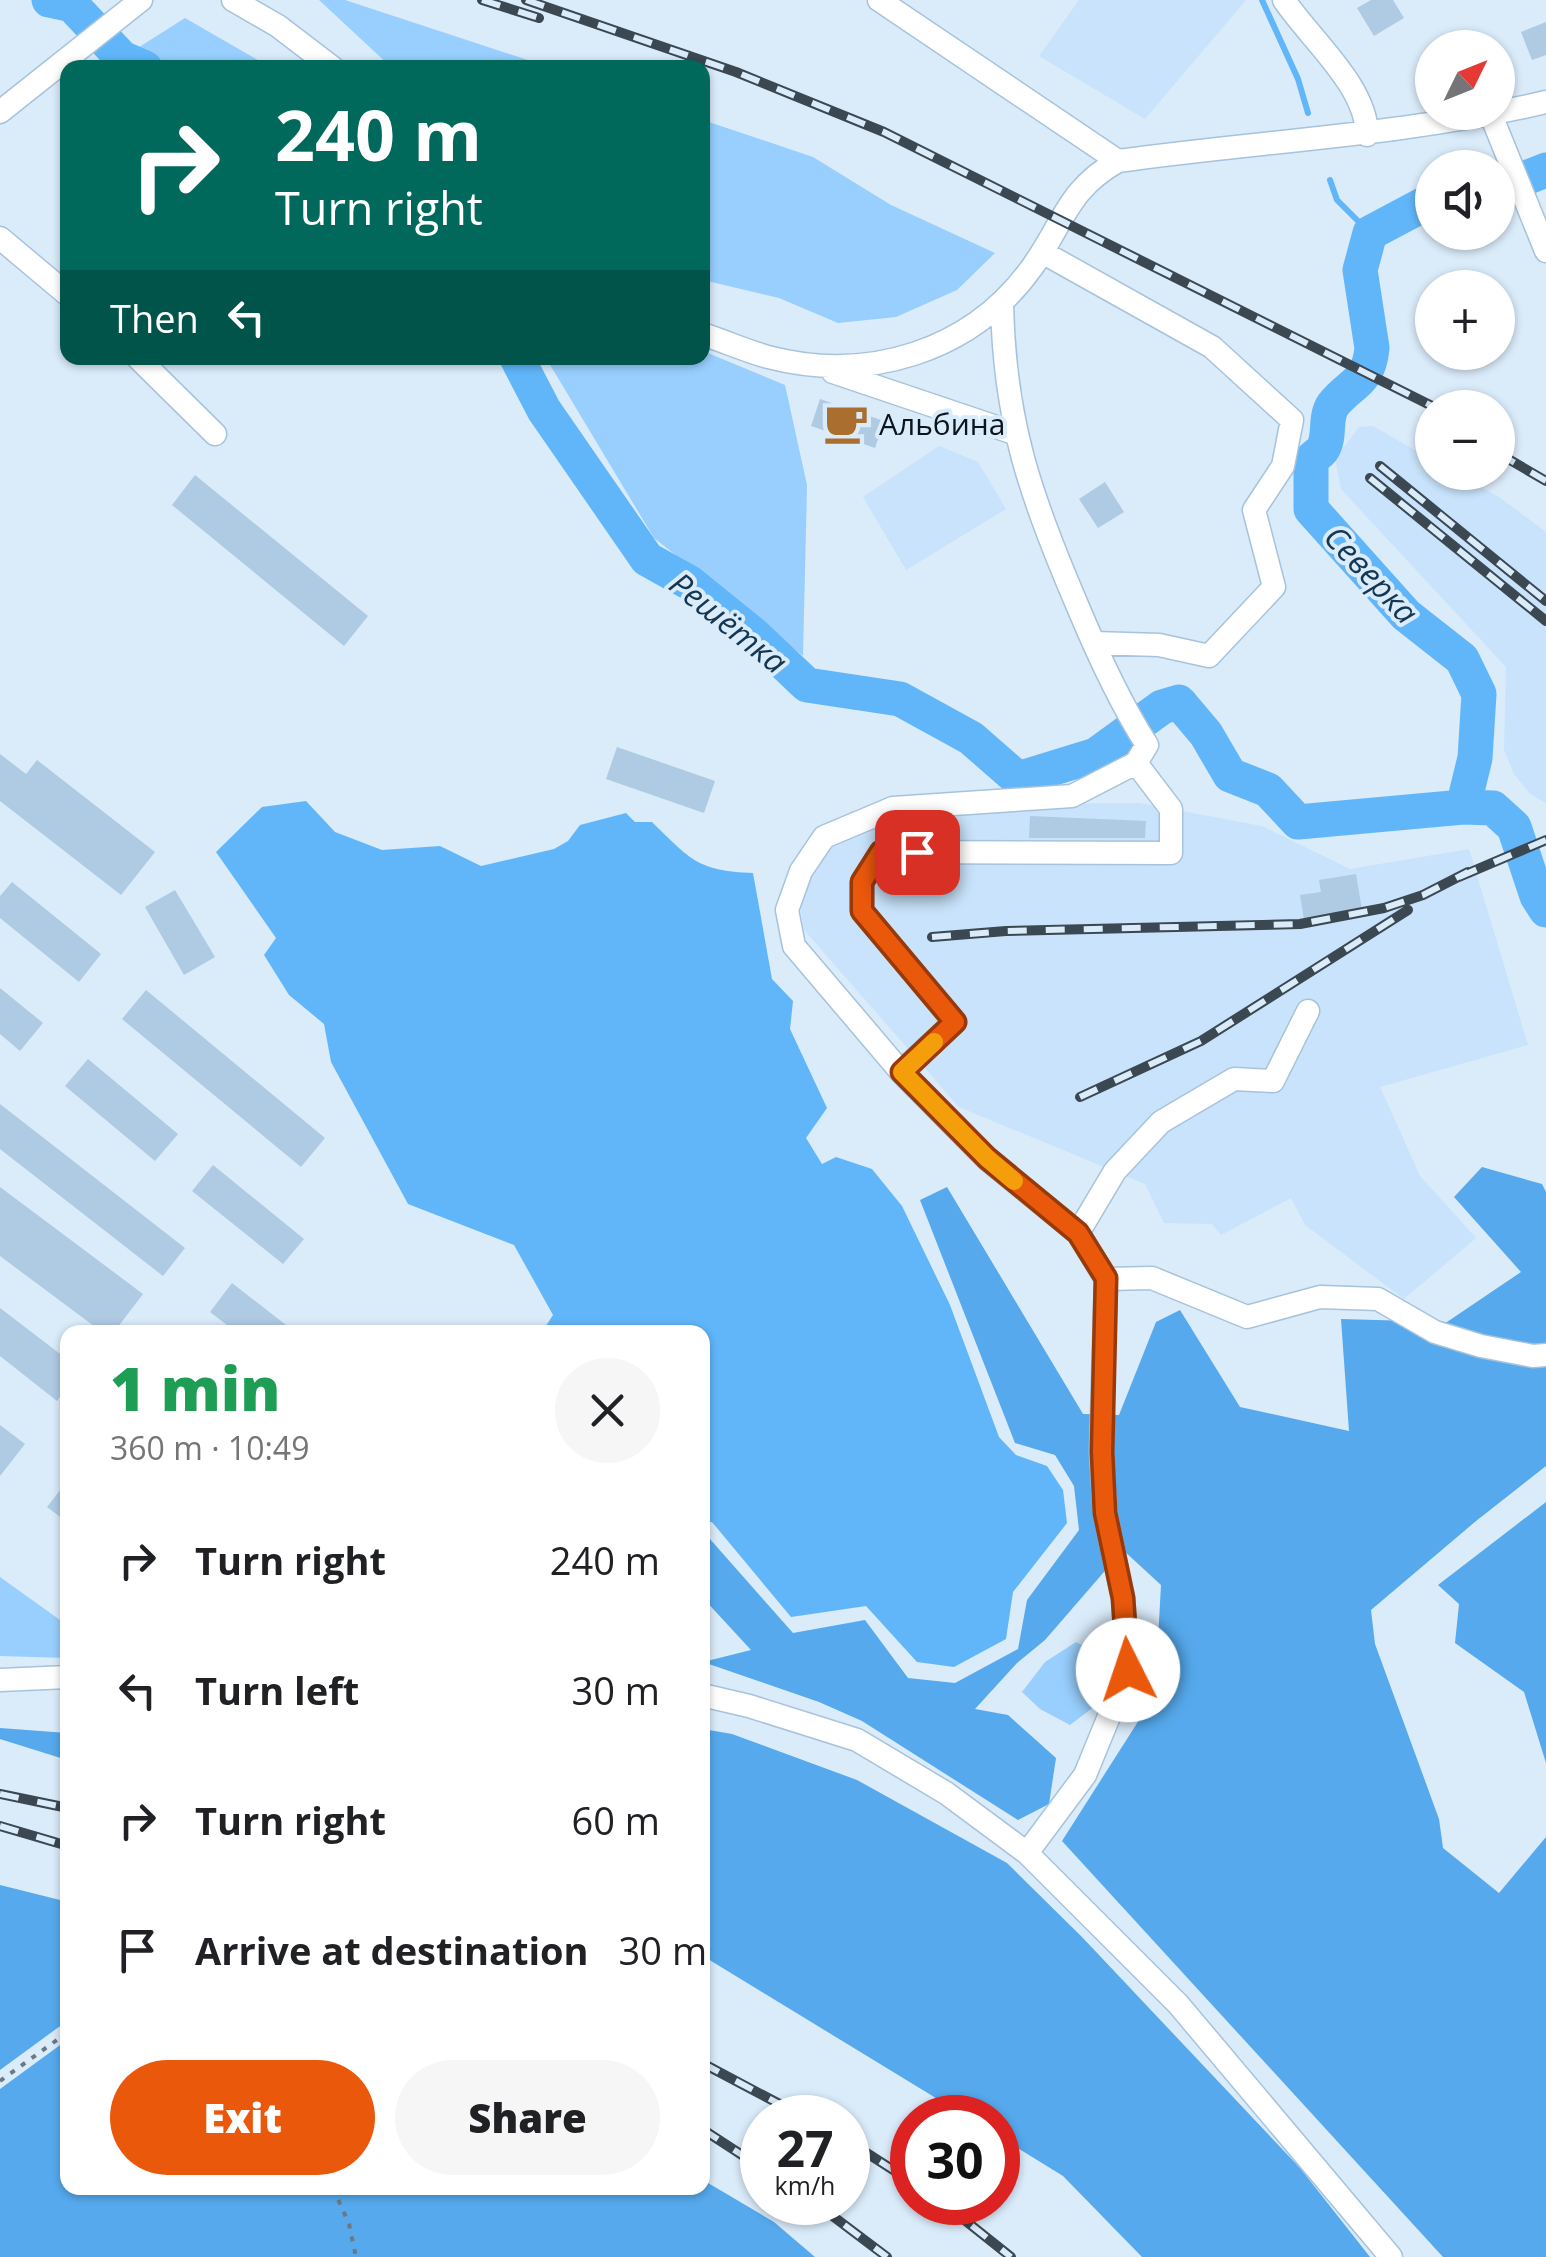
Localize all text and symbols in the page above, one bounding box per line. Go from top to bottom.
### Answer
north arrow [1415,30,1515,130]
map controls [1415,30,1515,490]
text: 240 m [275,86,482,182]
icon: right [110,100,240,230]
button: sound [1415,150,1515,250]
text: Turn right [275,177,483,238]
button: + [1415,270,1515,370]
icon: left [219,290,274,345]
text: Then [110,292,199,344]
button: − [1415,390,1515,490]
cafe icon: Альбина [822,399,870,447]
place label: Альбина [879,403,1005,444]
water label: Северка [1315,516,1429,632]
water label: Решётка [661,561,797,683]
pin [875,810,960,895]
icon: arrive [890,825,945,880]
text: 1 min [110,1347,280,1429]
button: close [555,1358,660,1463]
text: 360 m · 10:49 [110,1426,309,1469]
icon: right [110,1533,165,1588]
text: Turn right [195,1534,386,1586]
text: 240 m [550,1534,660,1586]
position arrow [1076,1618,1180,1722]
icon: left [110,1663,165,1718]
text: Turn left [195,1664,359,1716]
text: 30 m [571,1664,660,1716]
icon: right [110,1793,165,1848]
text: Turn right [195,1794,386,1846]
text: 60 m [571,1794,660,1846]
icon: arrive [110,1923,165,1978]
text: Arrive at destination [195,1924,589,1976]
text: 30 m [619,1924,707,1976]
button: Exit [110,2060,375,2175]
button: Share [395,2060,660,2175]
speed limit sign: 30 [890,2095,1020,2225]
text: 27 [776,2114,834,2182]
text: km/h [775,2168,835,2202]

